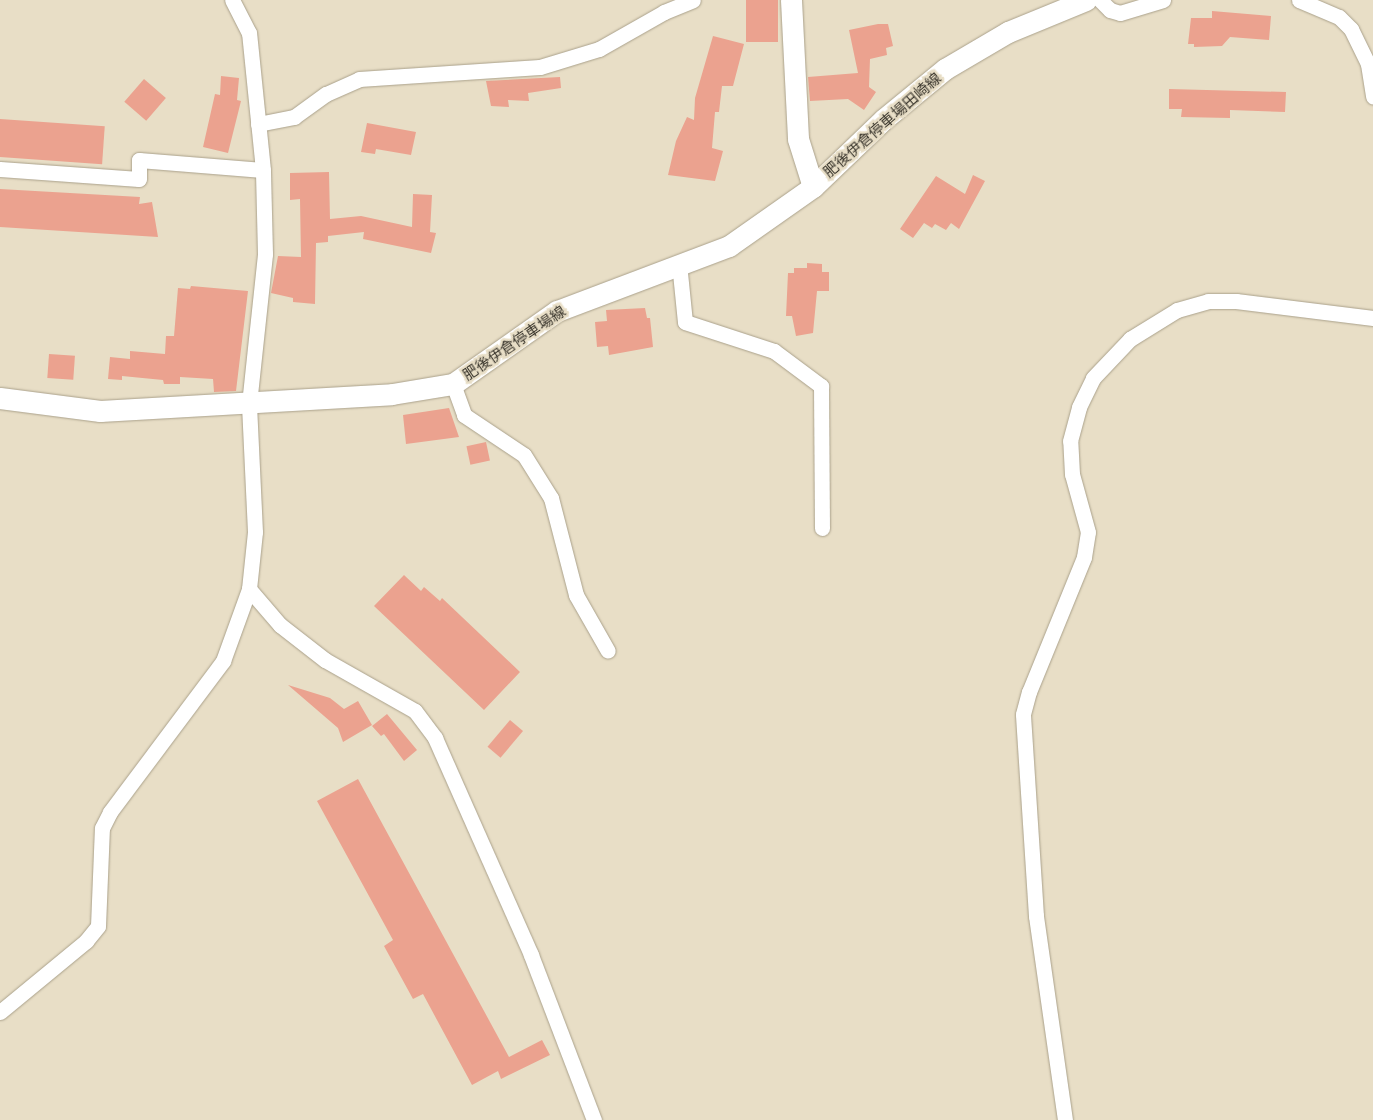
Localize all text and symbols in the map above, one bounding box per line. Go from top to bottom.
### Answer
street label: 肥後伊倉停車場田崎線 [819,69,945,181]
street label: 肥後伊倉停車場線 [459,302,569,384]

